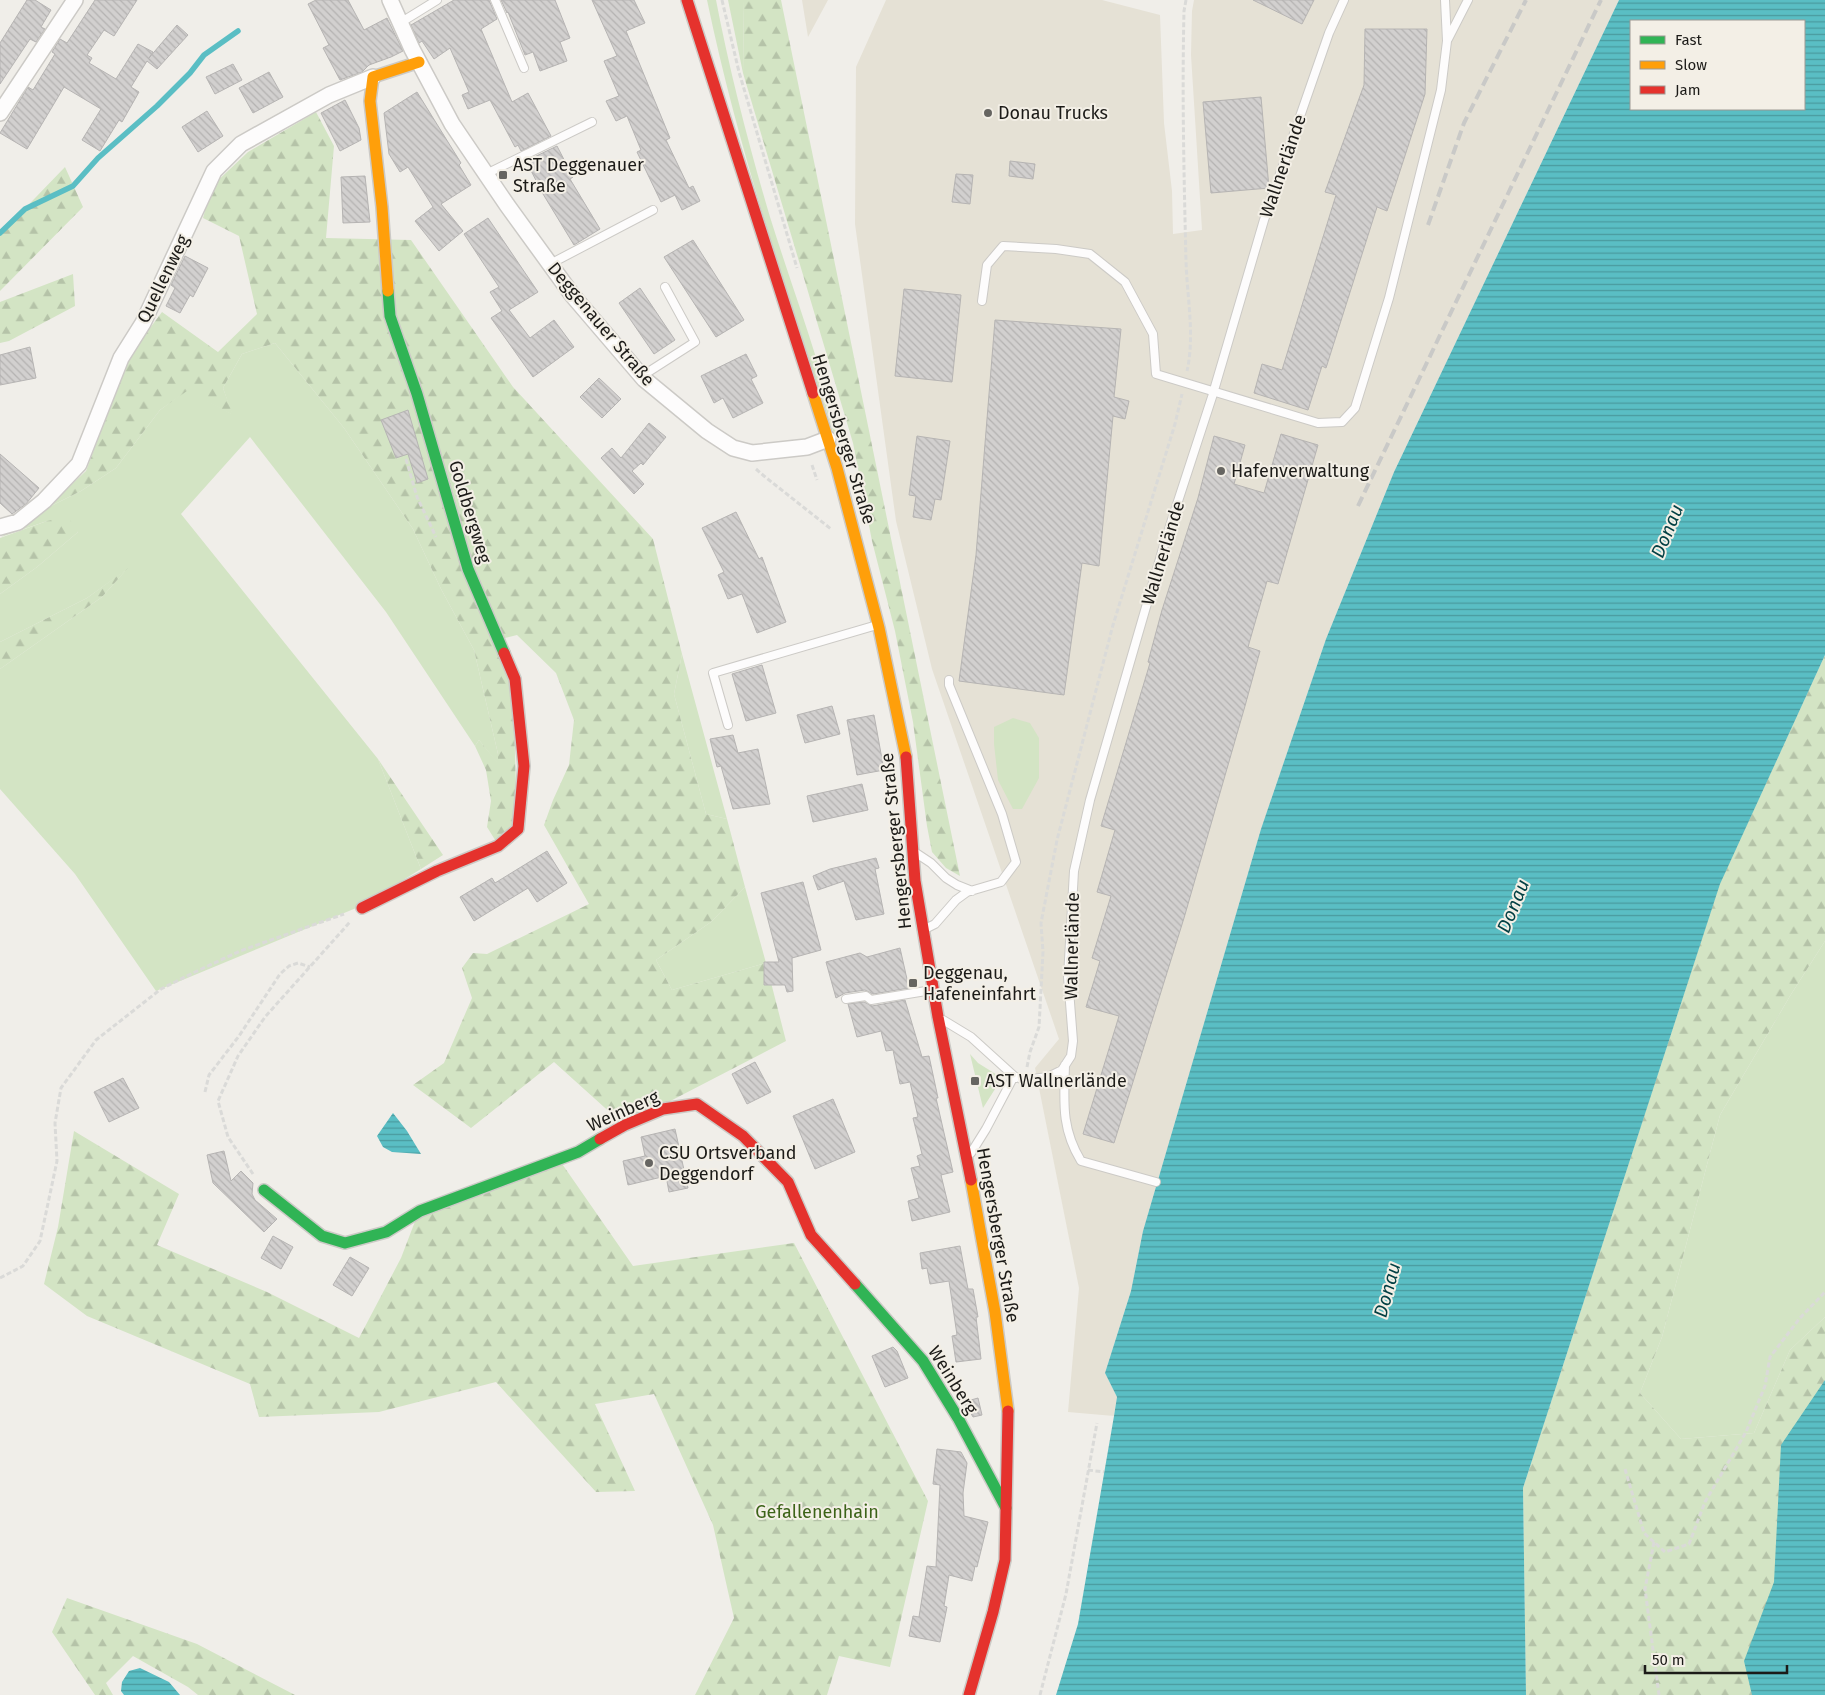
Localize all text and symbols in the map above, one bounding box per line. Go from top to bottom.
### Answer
legend [1630,20,1805,110]
text: Fast [1675,31,1702,49]
text: Slow [1675,56,1707,74]
text: Jam [1675,81,1701,99]
place label: Donau Trucks [998,102,1108,124]
marker: Donau Trucks [982,107,994,119]
street label: Wallnerlände [1255,111,1311,221]
place label: AST Deggenauer Straße [513,154,644,197]
marker: AST Deggenauer Straße [497,169,509,181]
street label: Quellenweg [132,231,194,327]
street label: Deggenauer Straße [543,258,659,390]
street label: Hengersberger Straße [808,351,880,527]
street label: Goldbergweg [444,458,496,567]
place label: Hafenverwaltung [1231,460,1370,482]
marker: Hafenverwaltung [1215,465,1227,477]
street label: Wallnerlände [1137,498,1189,608]
water label: Donau [1646,501,1688,561]
street label: Hengersberger Straße [876,752,916,930]
water label: Donau [1492,876,1534,936]
street label: Wallnerlände [1060,892,1084,1000]
place label: Deggenau, Hafeneinfahrt [923,962,1037,1005]
marker: Deggenau, Hafeneinfahrt [907,977,919,989]
place label: AST Wallnerlände [985,1070,1127,1092]
marker: AST Wallnerlände [969,1075,981,1087]
street label: Weinberg [584,1085,663,1137]
place label: CSU Ortsverband Deggendorf [659,1142,797,1185]
street label: Hengersberger Straße [972,1146,1024,1324]
marker: CSU Ortsverband Deggendorf [643,1157,655,1169]
water label: Donau [1369,1260,1405,1320]
street label: Weinberg [923,1342,983,1419]
park label: Gefallenenhain [755,1501,879,1523]
scale bar [1645,1642,1788,1674]
text: 50 m [1652,1651,1685,1669]

